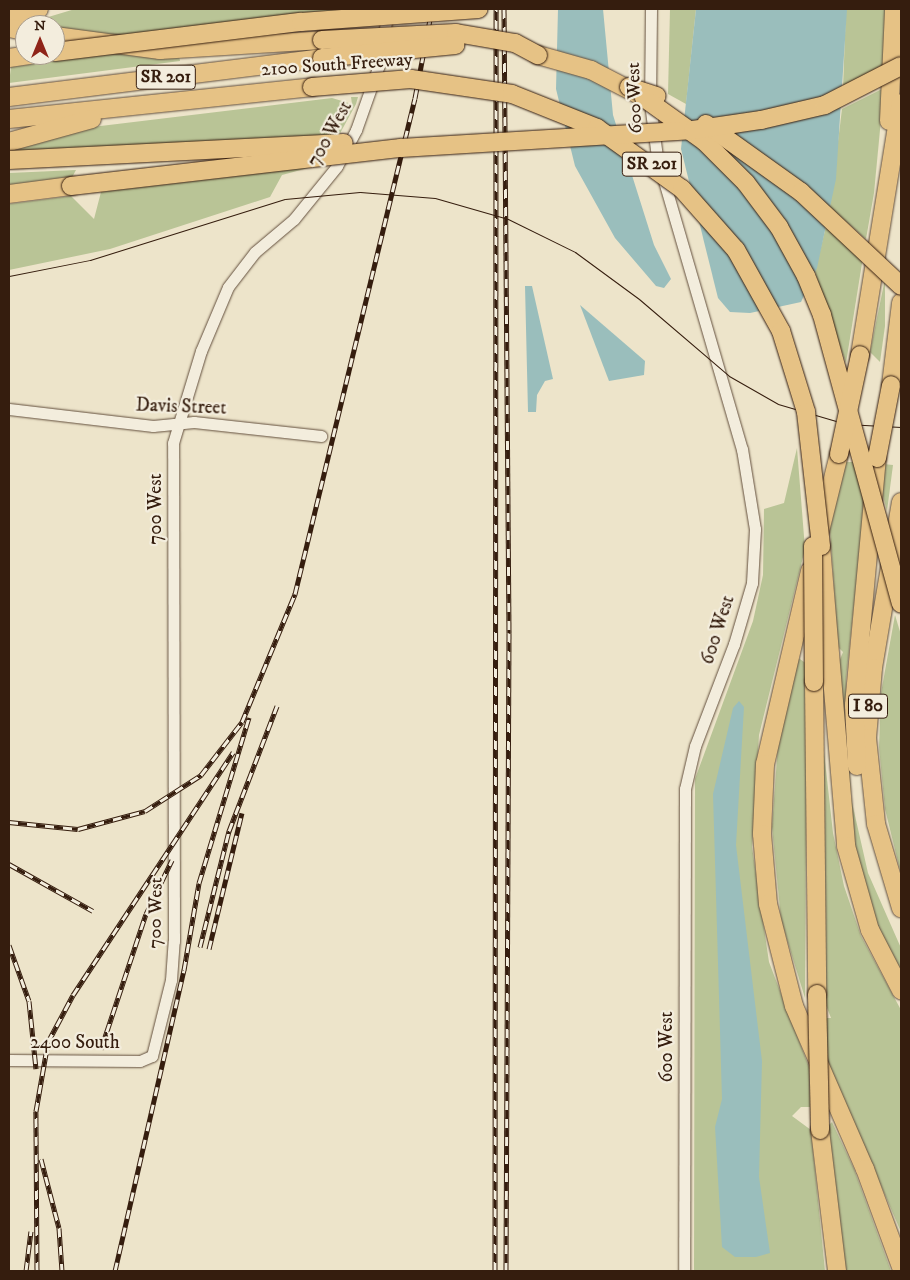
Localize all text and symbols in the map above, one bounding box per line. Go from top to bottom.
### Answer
north arrow [15,15,65,65]
text: N [34,17,46,35]
street label: 2100 South Freeway [260,48,414,82]
road number: SR 201 [135,62,197,92]
street label: 600 West [622,62,648,134]
street label: 700 West [303,97,357,171]
road number: SR 201 [621,148,683,180]
street label: Davis Street [135,394,227,420]
street label: 700 West [145,473,167,545]
street label: 600 West [696,593,740,667]
road number: I 80 [848,690,888,721]
street label: 700 West [144,877,168,949]
street label: 600 West [656,1011,678,1083]
street label: 2400 South [30,1032,120,1054]

